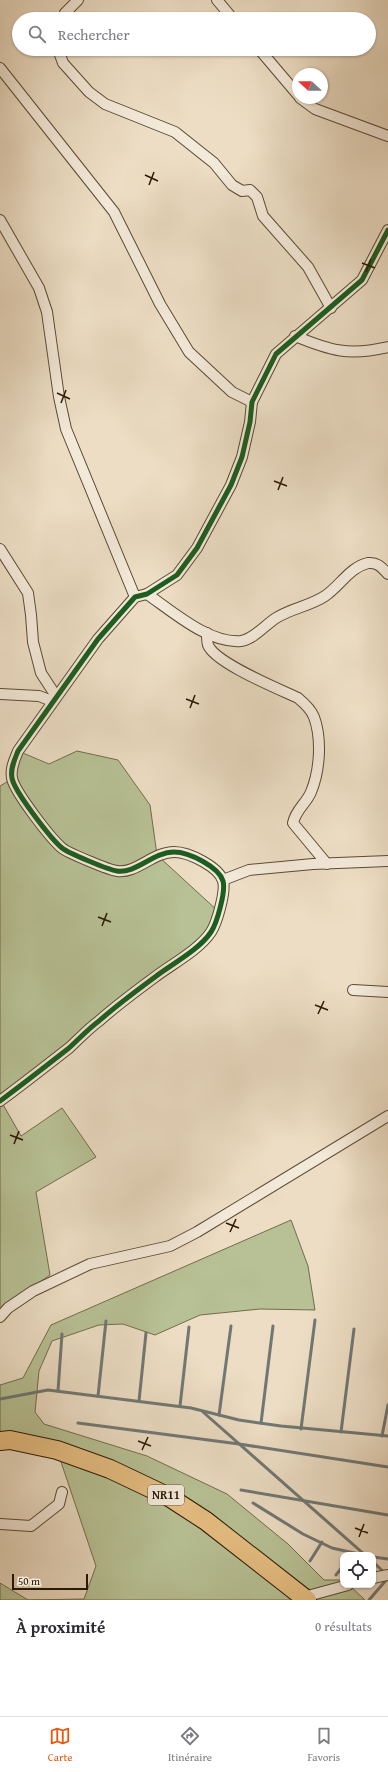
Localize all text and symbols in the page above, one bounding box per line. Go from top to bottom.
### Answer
search box [12,12,376,56]
icon: search [26,23,48,45]
text: Rechercher [58,24,130,45]
north arrow [292,68,328,104]
road number: NR11 [148,1485,184,1505]
map controls [340,1552,376,1588]
button: locate [340,1552,376,1588]
scale bar [12,1572,88,1591]
text: 50 m [18,1573,40,1589]
text: À proximité [16,1614,105,1639]
text: 0 résultats [315,1617,372,1636]
tab: Carte [48,1725,73,1765]
tab: Itinéraire [168,1725,212,1765]
tab: Favoris [307,1725,340,1765]

